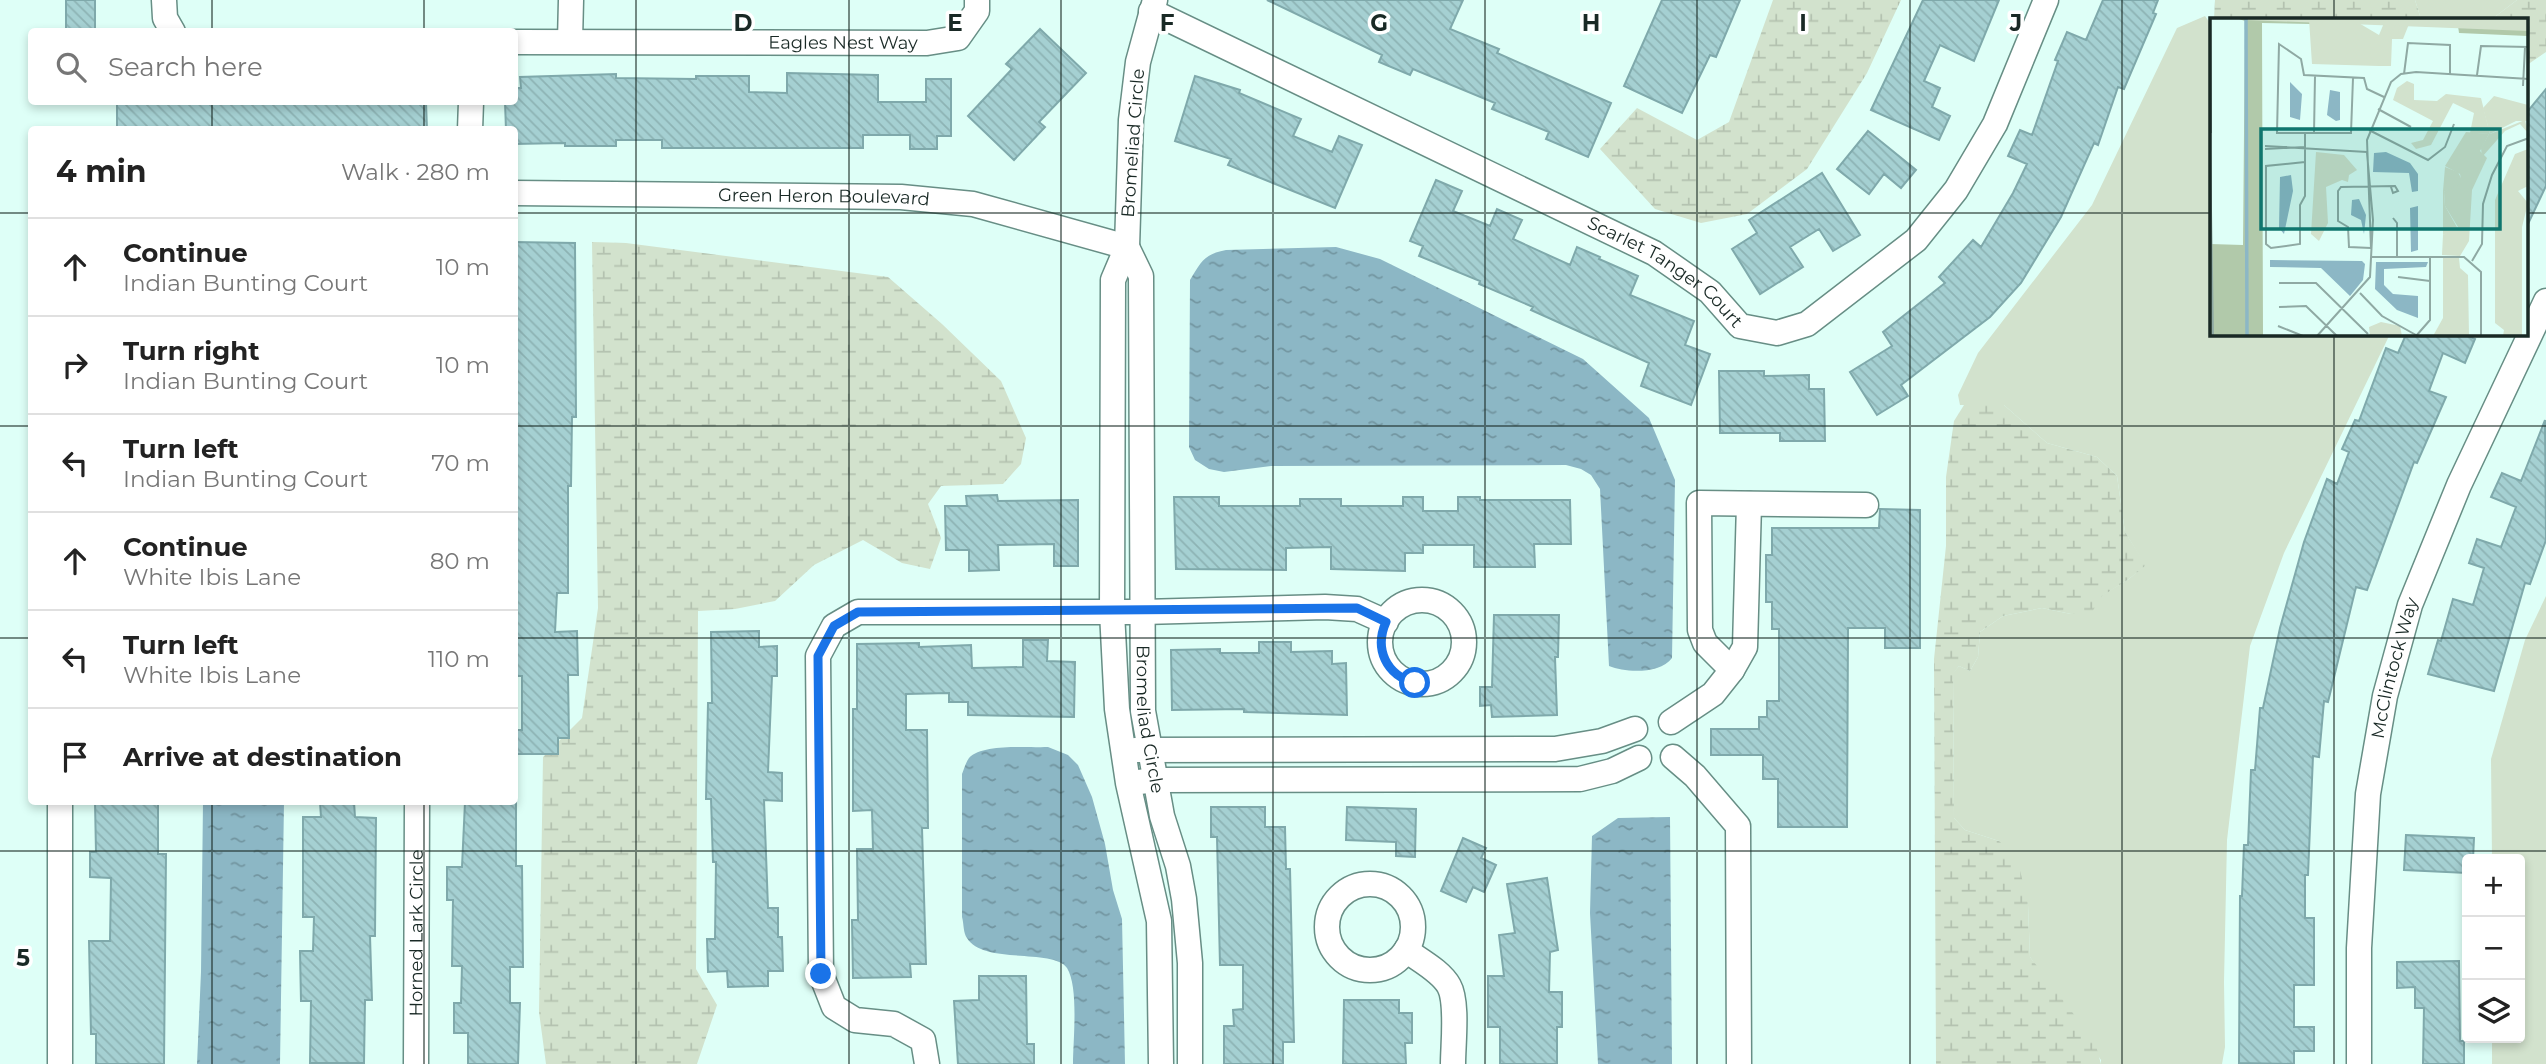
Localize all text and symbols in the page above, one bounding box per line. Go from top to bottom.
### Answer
text: D [734,9,753,37]
text: E [947,9,963,37]
text: F [1160,9,1175,37]
text: G [1370,9,1388,37]
text: H [1582,9,1600,37]
text: I [1799,9,1807,37]
text: J [2009,9,2022,37]
inset map [2210,18,2528,336]
search box [28,28,518,105]
street label: Eagles Nest Way [768,32,918,54]
icon: search [52,48,90,86]
text: Search here [108,51,263,83]
street label: Bromeliad Circle [1117,68,1149,218]
text: 4 min [56,153,146,190]
text: Walk · 280 m [341,158,490,186]
street label: Green Heron Boulevard [718,184,931,211]
street label: Scarlet Tanger Court [1584,212,1747,332]
text: Continue [123,237,248,269]
icon: ahead [56,248,94,286]
text: 10 m [436,253,490,281]
text: Indian Bunting Court [123,269,368,297]
text: Turn right [123,335,259,367]
icon: right [56,346,94,384]
text: 10 m [436,351,490,379]
text: Indian Bunting Court [123,367,368,395]
text: Turn left [123,433,239,465]
icon: left [56,444,94,482]
text: 70 m [431,449,490,477]
text: Indian Bunting Court [123,465,368,493]
text: Continue [123,531,248,563]
icon: ahead [56,542,94,580]
text: 80 m [430,547,490,575]
text: White Ibis Lane [123,563,301,591]
street label: McClintock Way [2367,594,2423,740]
text: Turn left [123,629,239,661]
icon: left [56,640,94,678]
text: 110 m [428,645,490,673]
street label: Bromeliad Circle [1132,645,1169,795]
text: White Ibis Lane [123,661,301,689]
route start [1399,667,1430,698]
icon: arrive [56,738,94,776]
text: Arrive at destination [123,741,402,773]
street label: Horned Lark Circle [405,849,428,1017]
map controls [2462,854,2525,1043]
button: + [2462,854,2525,917]
button: − [2462,917,2525,980]
text: 5 [16,944,30,972]
route end [805,958,836,989]
button: layers [2462,980,2525,1043]

